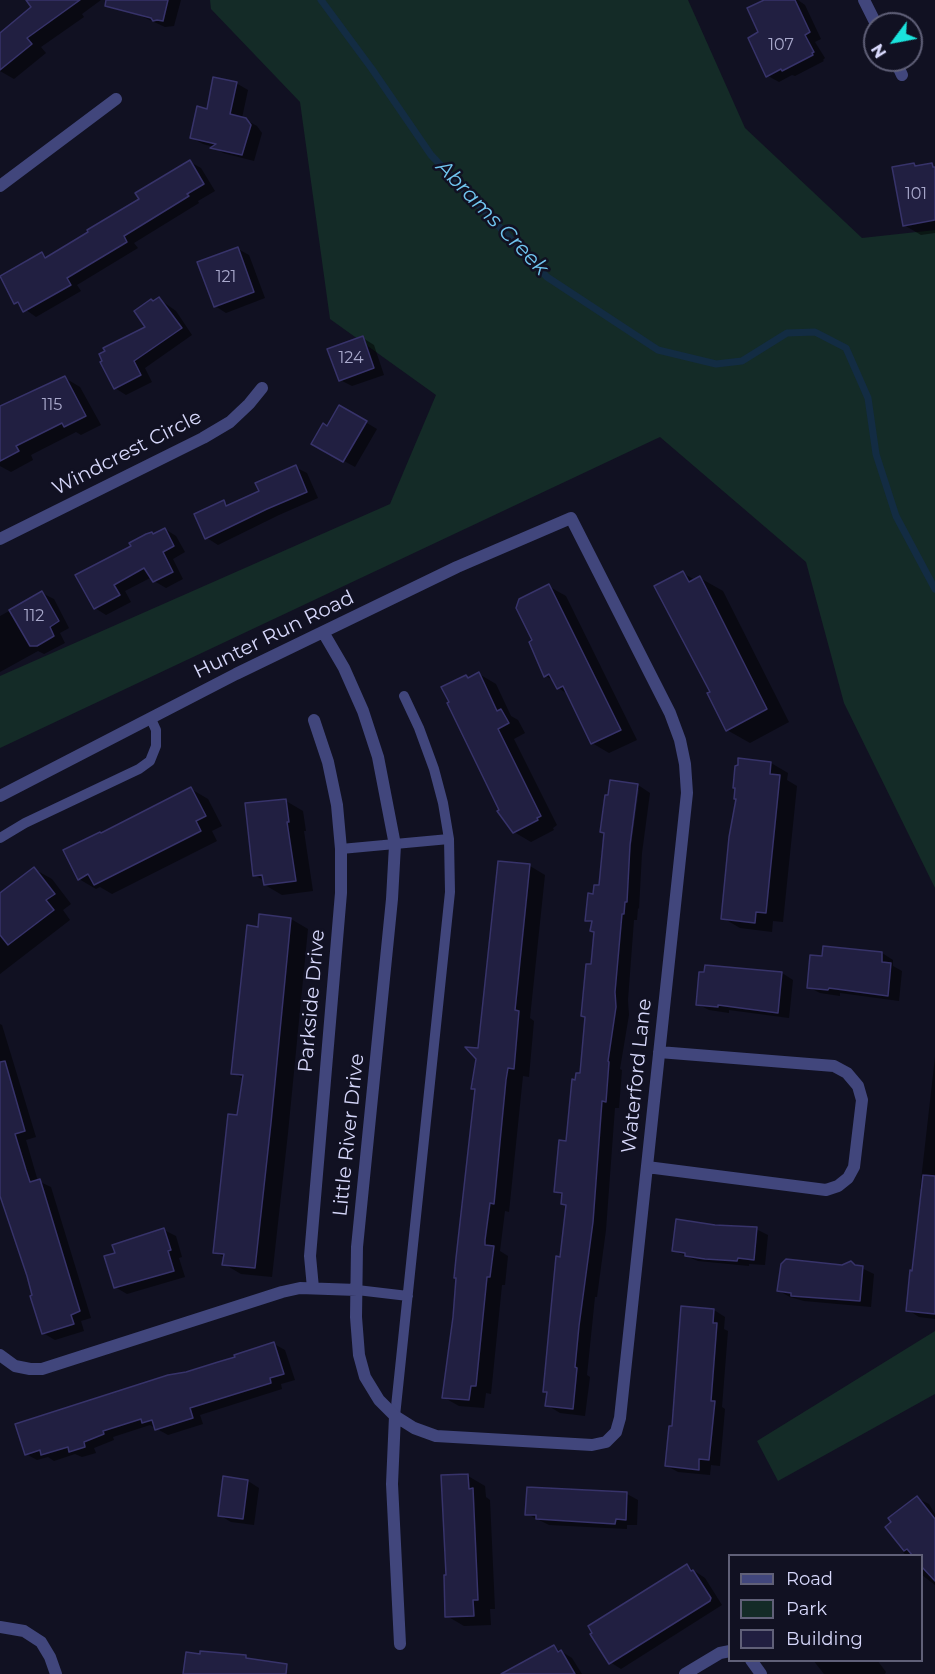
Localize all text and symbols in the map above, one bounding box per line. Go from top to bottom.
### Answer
north arrow [863,12,923,72]
house number: 107 [768,35,794,55]
text: N [868,40,890,61]
water label: Abrams Creek [431,155,553,281]
house number: 101 [905,184,927,204]
house number: 121 [216,267,236,287]
house number: 124 [338,348,364,368]
house number: 115 [42,395,62,415]
street label: Windcrest Circle [48,405,206,501]
street label: Hunter Run Road [190,586,358,684]
house number: 112 [24,606,44,626]
street label: Parkside Drive [294,928,330,1074]
street label: Waterford Lane [617,997,657,1155]
street label: Little River Drive [329,1052,369,1218]
legend [728,1554,923,1662]
text: Road [786,1568,833,1590]
text: Park [786,1598,827,1620]
text: Building [786,1628,863,1650]

